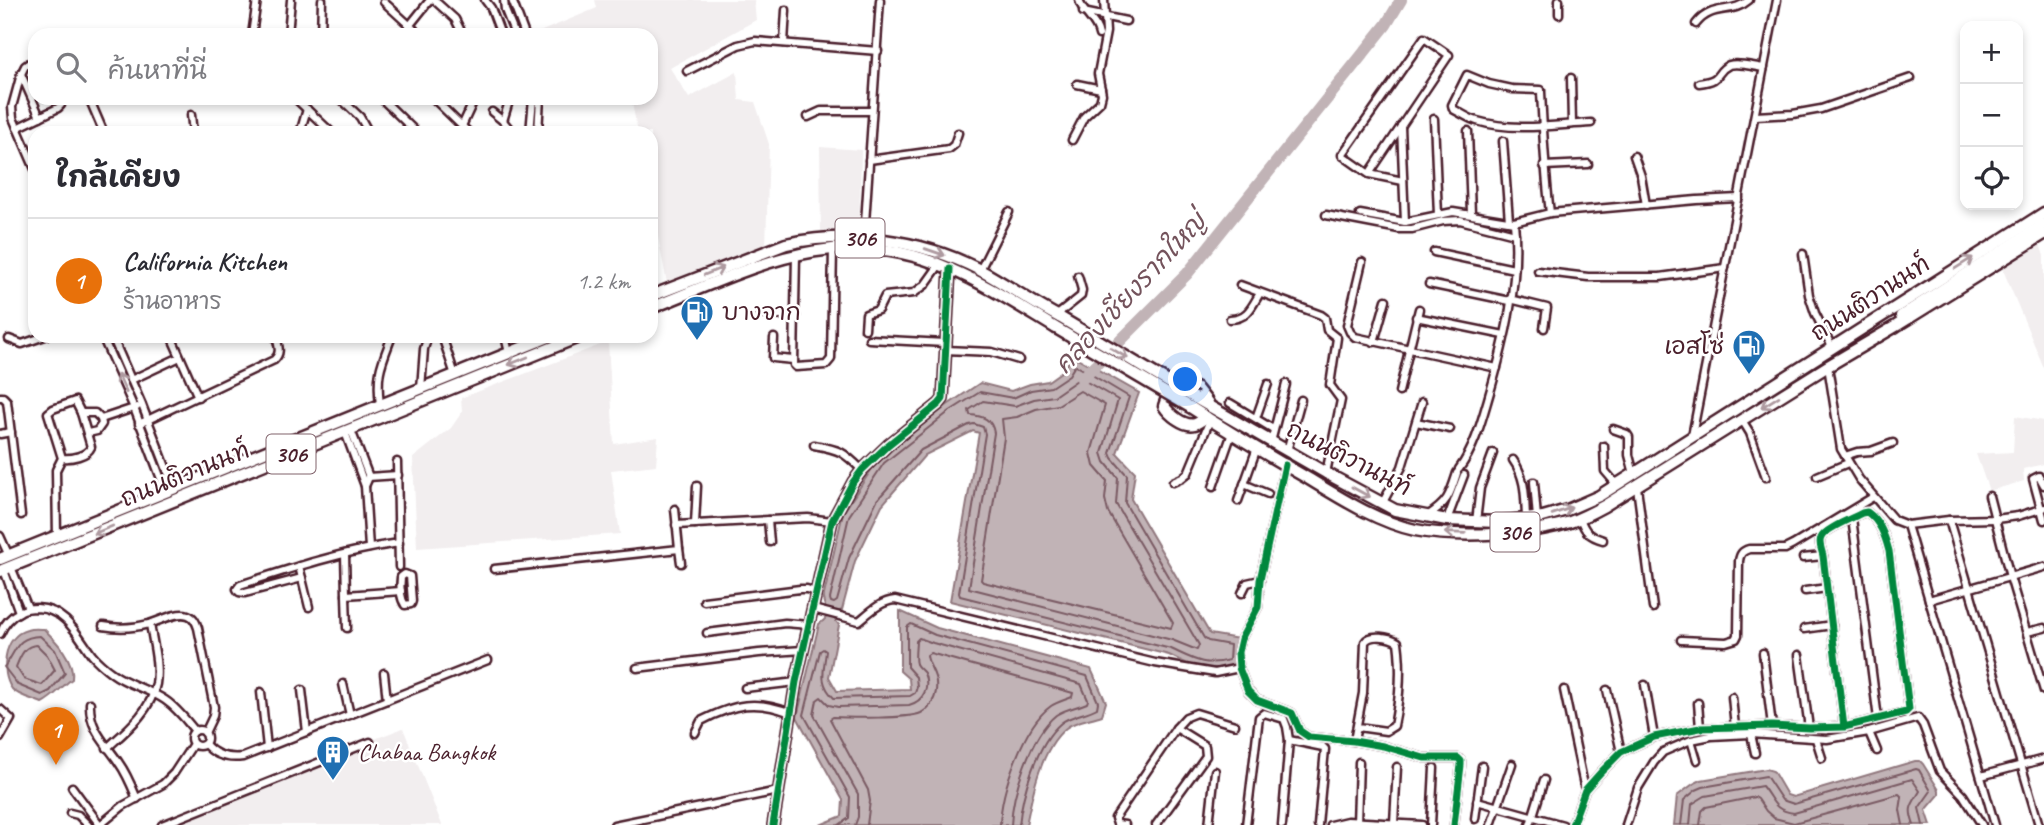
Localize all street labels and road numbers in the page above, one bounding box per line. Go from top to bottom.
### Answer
road number: 306 [836,218,884,258]
street label: ถนนติวานนท์ [1804,247,1935,348]
street label: ถนนติวานนท์ [1282,413,1417,502]
street label: ถนนติวานนท์ [116,434,254,513]
road number: 306 [266,435,316,474]
road number: 306 [1490,512,1540,552]

